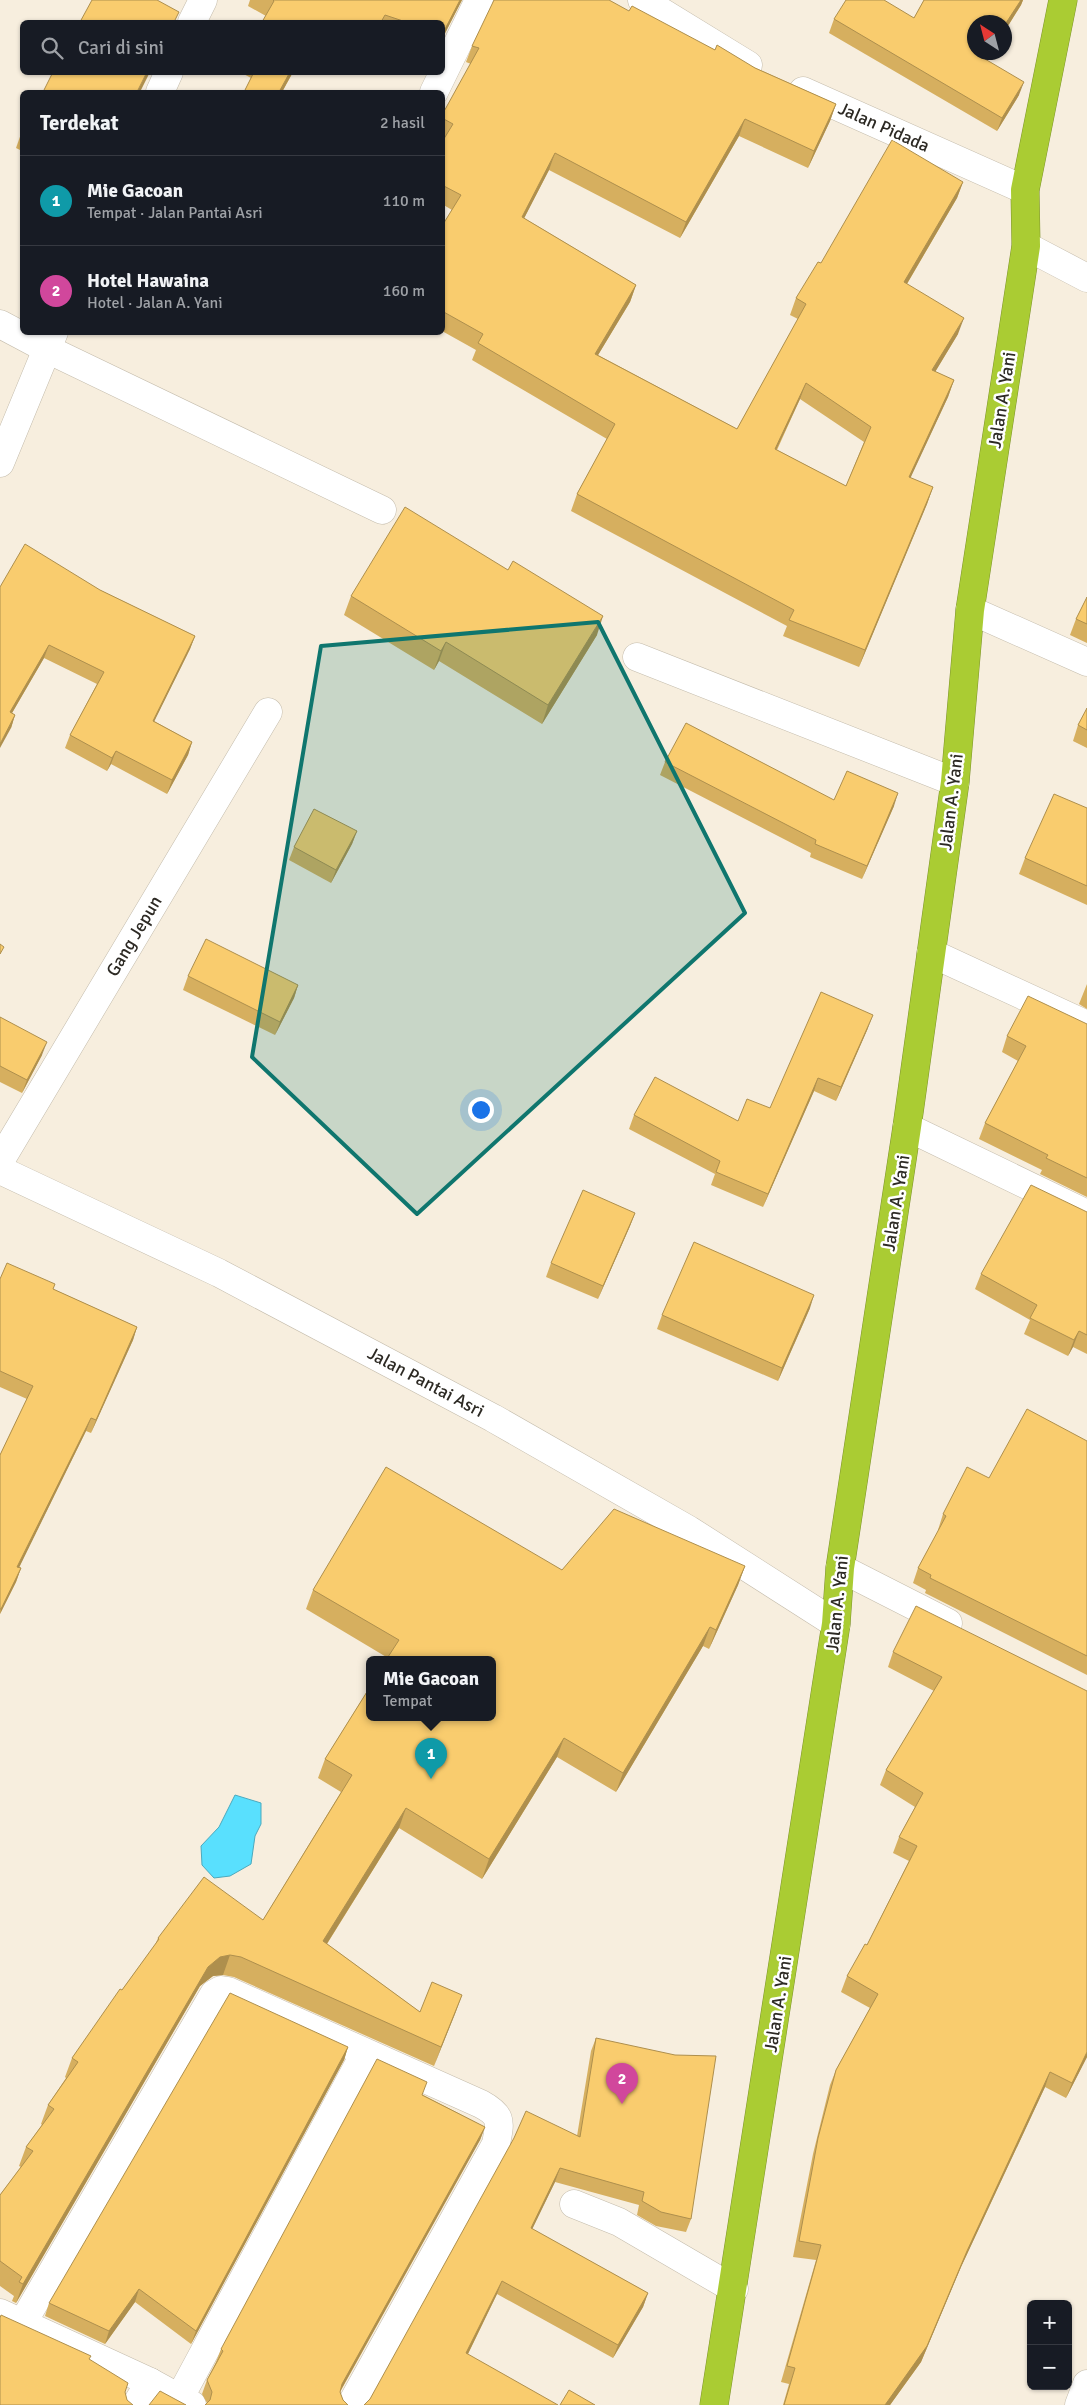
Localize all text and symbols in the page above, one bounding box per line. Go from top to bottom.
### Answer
north arrow [967,15,1012,60]
search box [20,20,445,75]
icon: search [38,34,66,62]
text: Cari di sini [78,36,164,60]
street label: Jalan Pidada [835,97,933,157]
text: Terdekat [40,110,119,136]
text: 2 hasil [380,113,425,133]
text: Mie Gacoan [87,179,183,203]
text: 1 [52,191,60,211]
text: 110 m [383,191,425,211]
text: Tempat · Jalan Pantai Asri [87,203,263,223]
text: Hotel Hawaina [87,269,209,293]
text: 2 [52,281,60,301]
text: 160 m [383,281,425,301]
text: Hotel · Jalan A. Yani [87,293,223,313]
street label: Jalan A. Yani [984,350,1020,450]
street label: Jalan A. Yani [934,752,968,852]
street label: Gang Jepun [101,892,167,980]
your location [468,1097,494,1123]
street label: Jalan A. Yani [878,1153,914,1253]
street label: Jalan Pantai Asri [364,1342,488,1422]
street label: Jalan A. Yani [821,1554,853,1654]
popup [366,1656,496,1721]
text: Mie Gacoan [383,1667,479,1691]
text: Tempat [383,1691,432,1711]
pin: 1 [415,1738,447,1779]
street label: Jalan A. Yani [760,1954,796,2054]
pin: 2 [606,2063,638,2104]
map controls [1027,2300,1072,2390]
button: + [1027,2300,1072,2345]
button: − [1027,2345,1072,2390]

